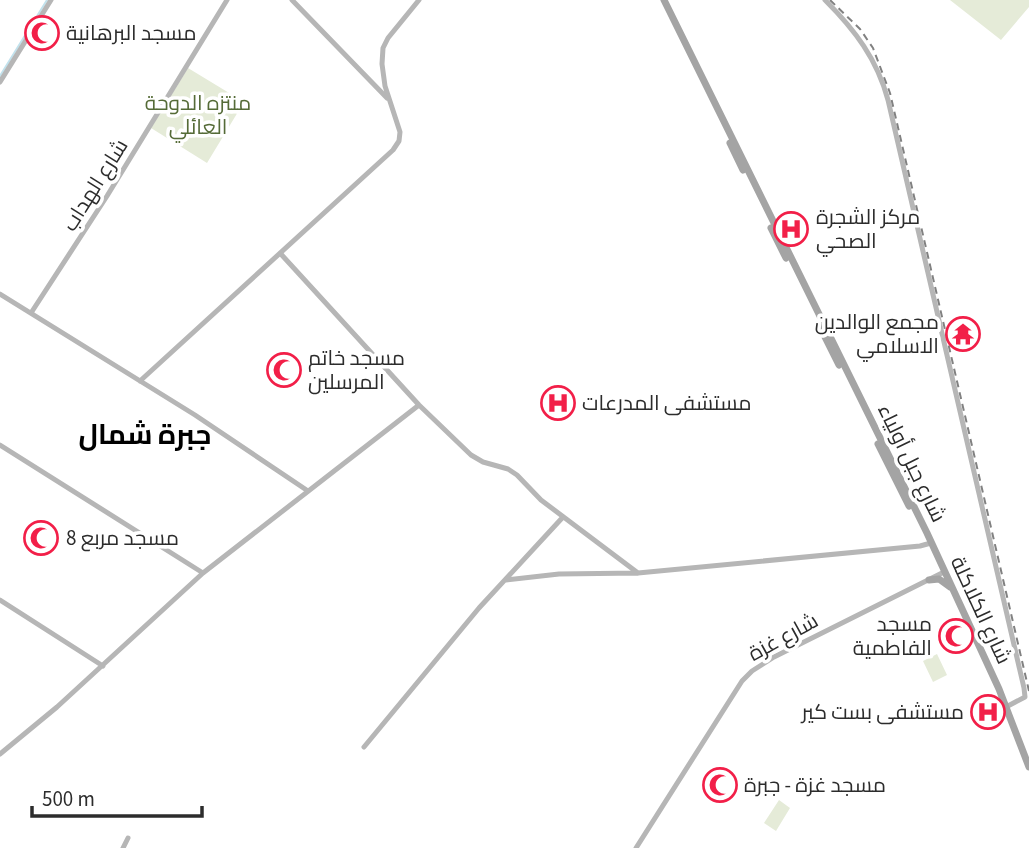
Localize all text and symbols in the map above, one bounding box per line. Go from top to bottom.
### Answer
mosque icon: مسجد البرهانية [23,14,61,52]
place label: مسجد البرهانية [66,18,196,48]
park label: منتزه الدوحة العائلي [145,88,251,143]
street label: شارع الهداب [55,133,135,237]
place label: مركز الشجرة الصحي [816,202,920,257]
hospital icon: مركز الشجرة الصحي [772,210,810,248]
place label: مجمع الوالدين الاسلامي [815,307,939,362]
temple icon: مجمع الوالدين الاسلامي [944,315,982,353]
place label: مسجد خاتم المرسلين [308,343,405,397]
mosque icon: مسجد خاتم المرسلين [265,351,303,389]
hospital icon: مستشفى المدرعات [539,384,577,422]
place label: مستشفى المدرعات [582,388,752,418]
street label: شارع جبل أولياء [870,399,954,527]
district label: جبرة شمال [78,415,212,455]
mosque icon: مسجد مربع 8 [22,519,60,557]
place label: مسجد مربع 8 [66,523,179,553]
street label: شارع الكلاكلة [943,551,1019,669]
street label: شارع غزة [743,605,823,669]
place label: مسجد الفاطمية [853,609,932,663]
mosque icon: مسجد الفاطمية [937,617,975,655]
hospital icon: مستشفى بست كير [969,693,1007,731]
place label: مستشفى بست كير [800,697,964,727]
mosque icon: مسجد غزة - جبرة [701,766,739,804]
place label: مسجد غزة - جبرة [744,770,886,800]
scale bar [32,774,201,818]
text: 500 m [42,784,95,814]

